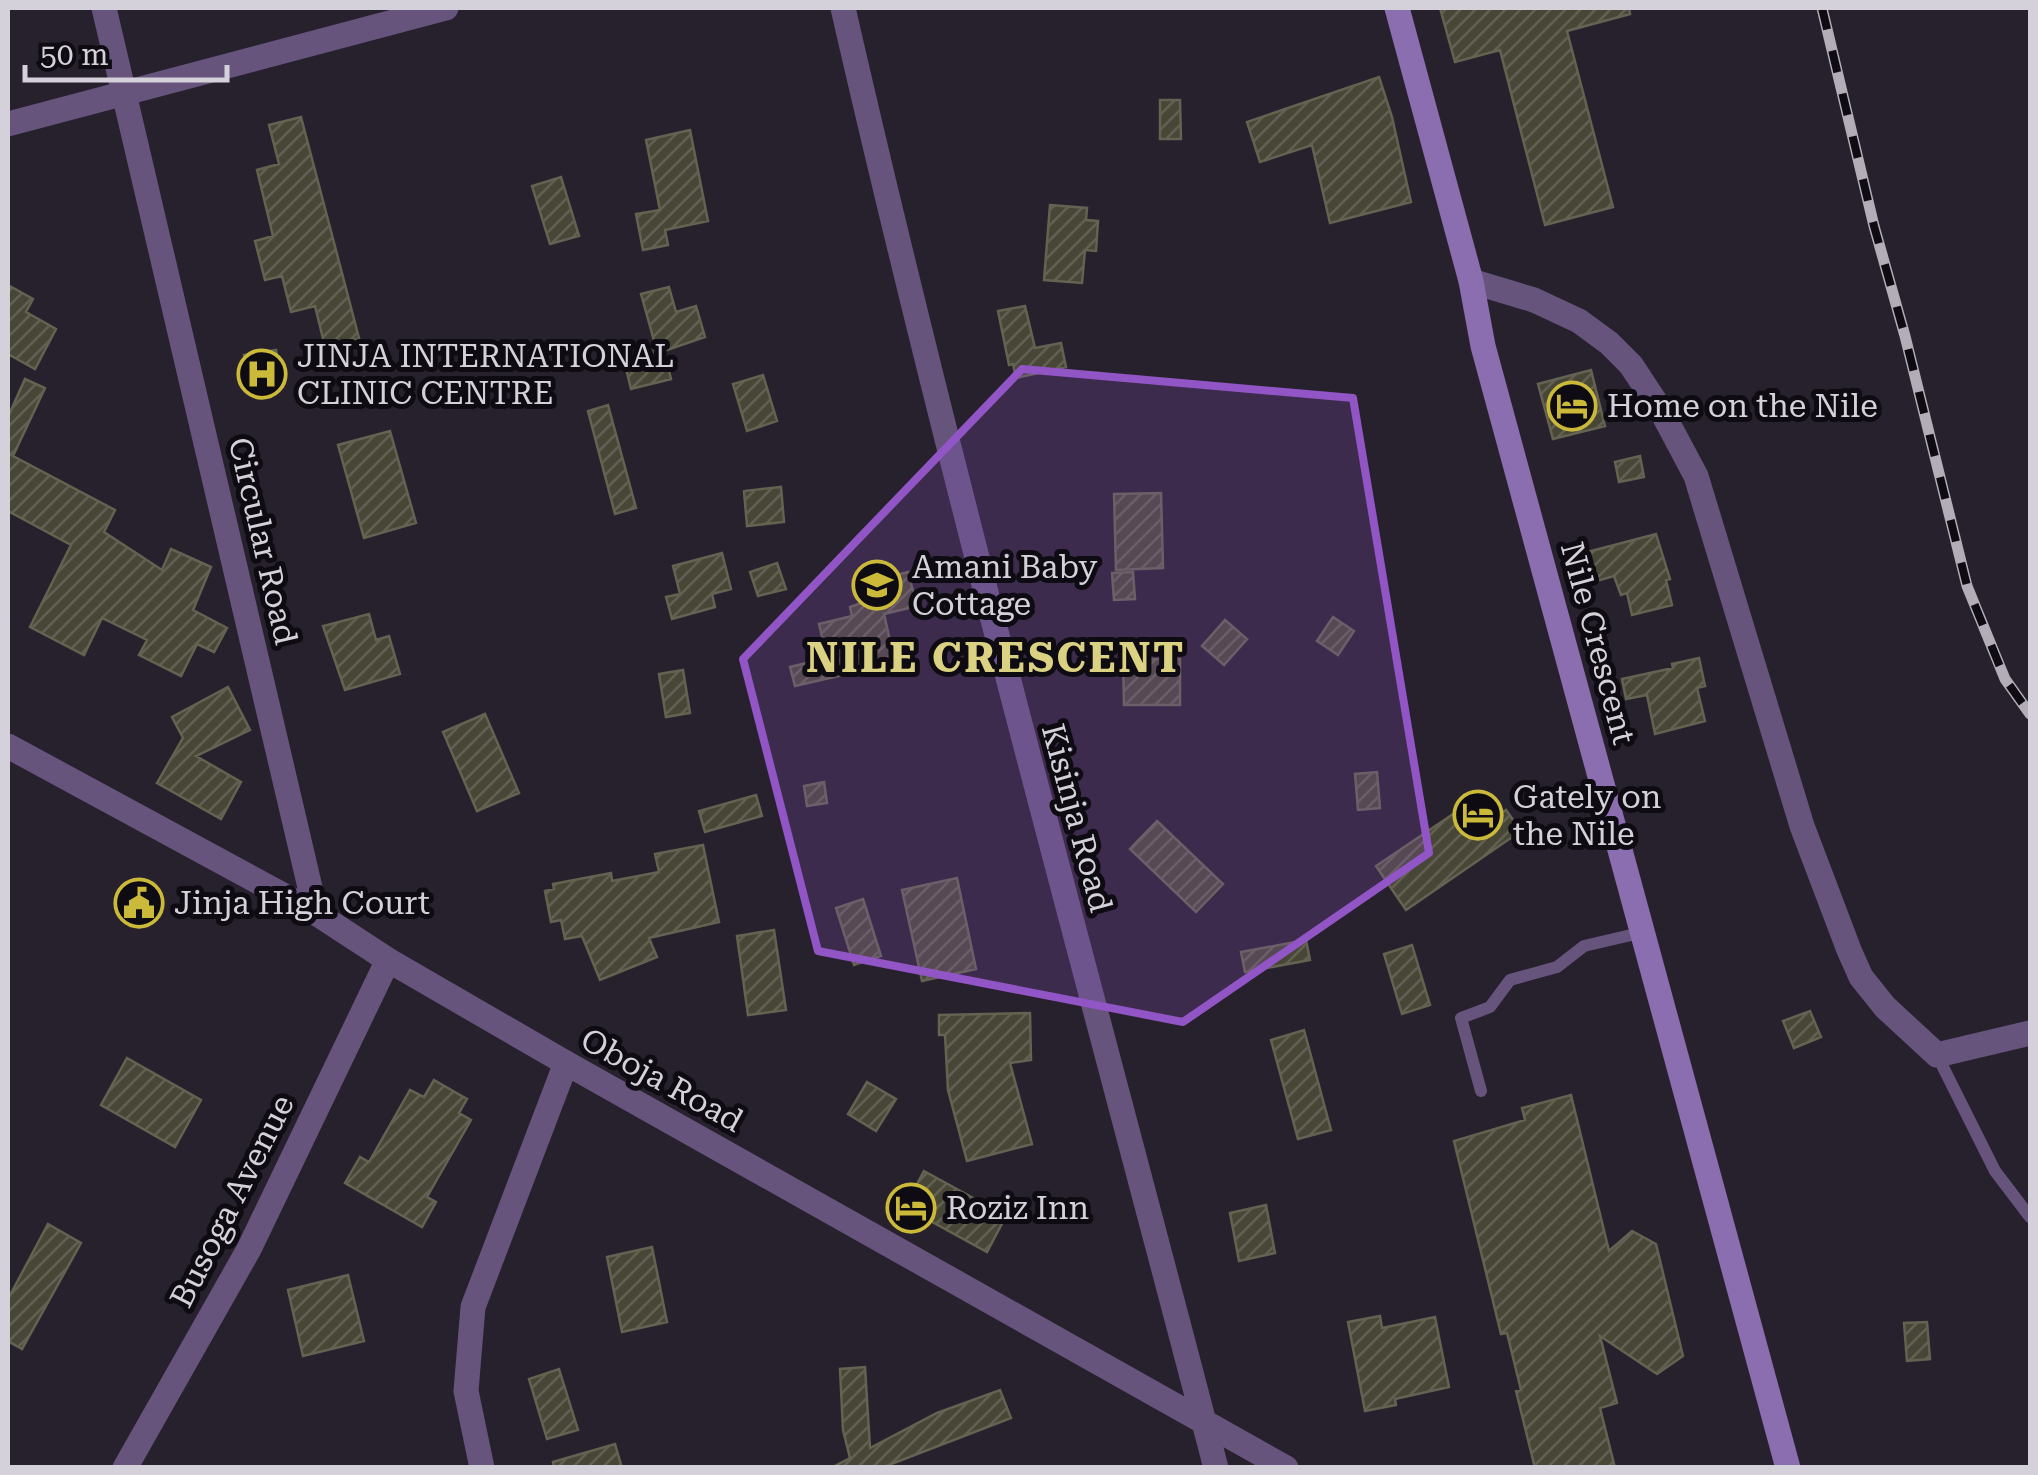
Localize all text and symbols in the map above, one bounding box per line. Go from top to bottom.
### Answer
scale bar [25,20,228,82]
text: 50 m [40,37,109,72]
place label: JINJA INTERNATIONAL CLINIC CENTRE [297,337,674,412]
hospital icon: JINJA INTERNATIONAL CLINIC CENTRE [236,348,288,400]
hotel icon: Home on the Nile [1546,380,1598,432]
place label: Home on the Nile [1607,387,1878,425]
street label: Circular Road [221,434,305,648]
street label: Nile Crescent [1553,538,1643,748]
place label: Amani Baby Cottage [912,548,1097,623]
school or university icon: Amani Baby Cottage [851,559,903,611]
district label: NILE CRESCENT [806,633,1186,682]
street label: Kisinja Road [1034,720,1120,916]
place label: Gately on the Nile [1513,778,1661,853]
hotel icon: Gately on the Nile [1452,789,1504,841]
public building icon: Jinja High Court [113,877,165,929]
place label: Jinja High Court [174,884,430,922]
street label: Oboja Road [574,1020,750,1140]
street label: Busoga Avenue [162,1088,302,1314]
hotel icon: Roziz Inn [885,1182,937,1234]
place label: Roziz Inn [946,1189,1089,1227]

